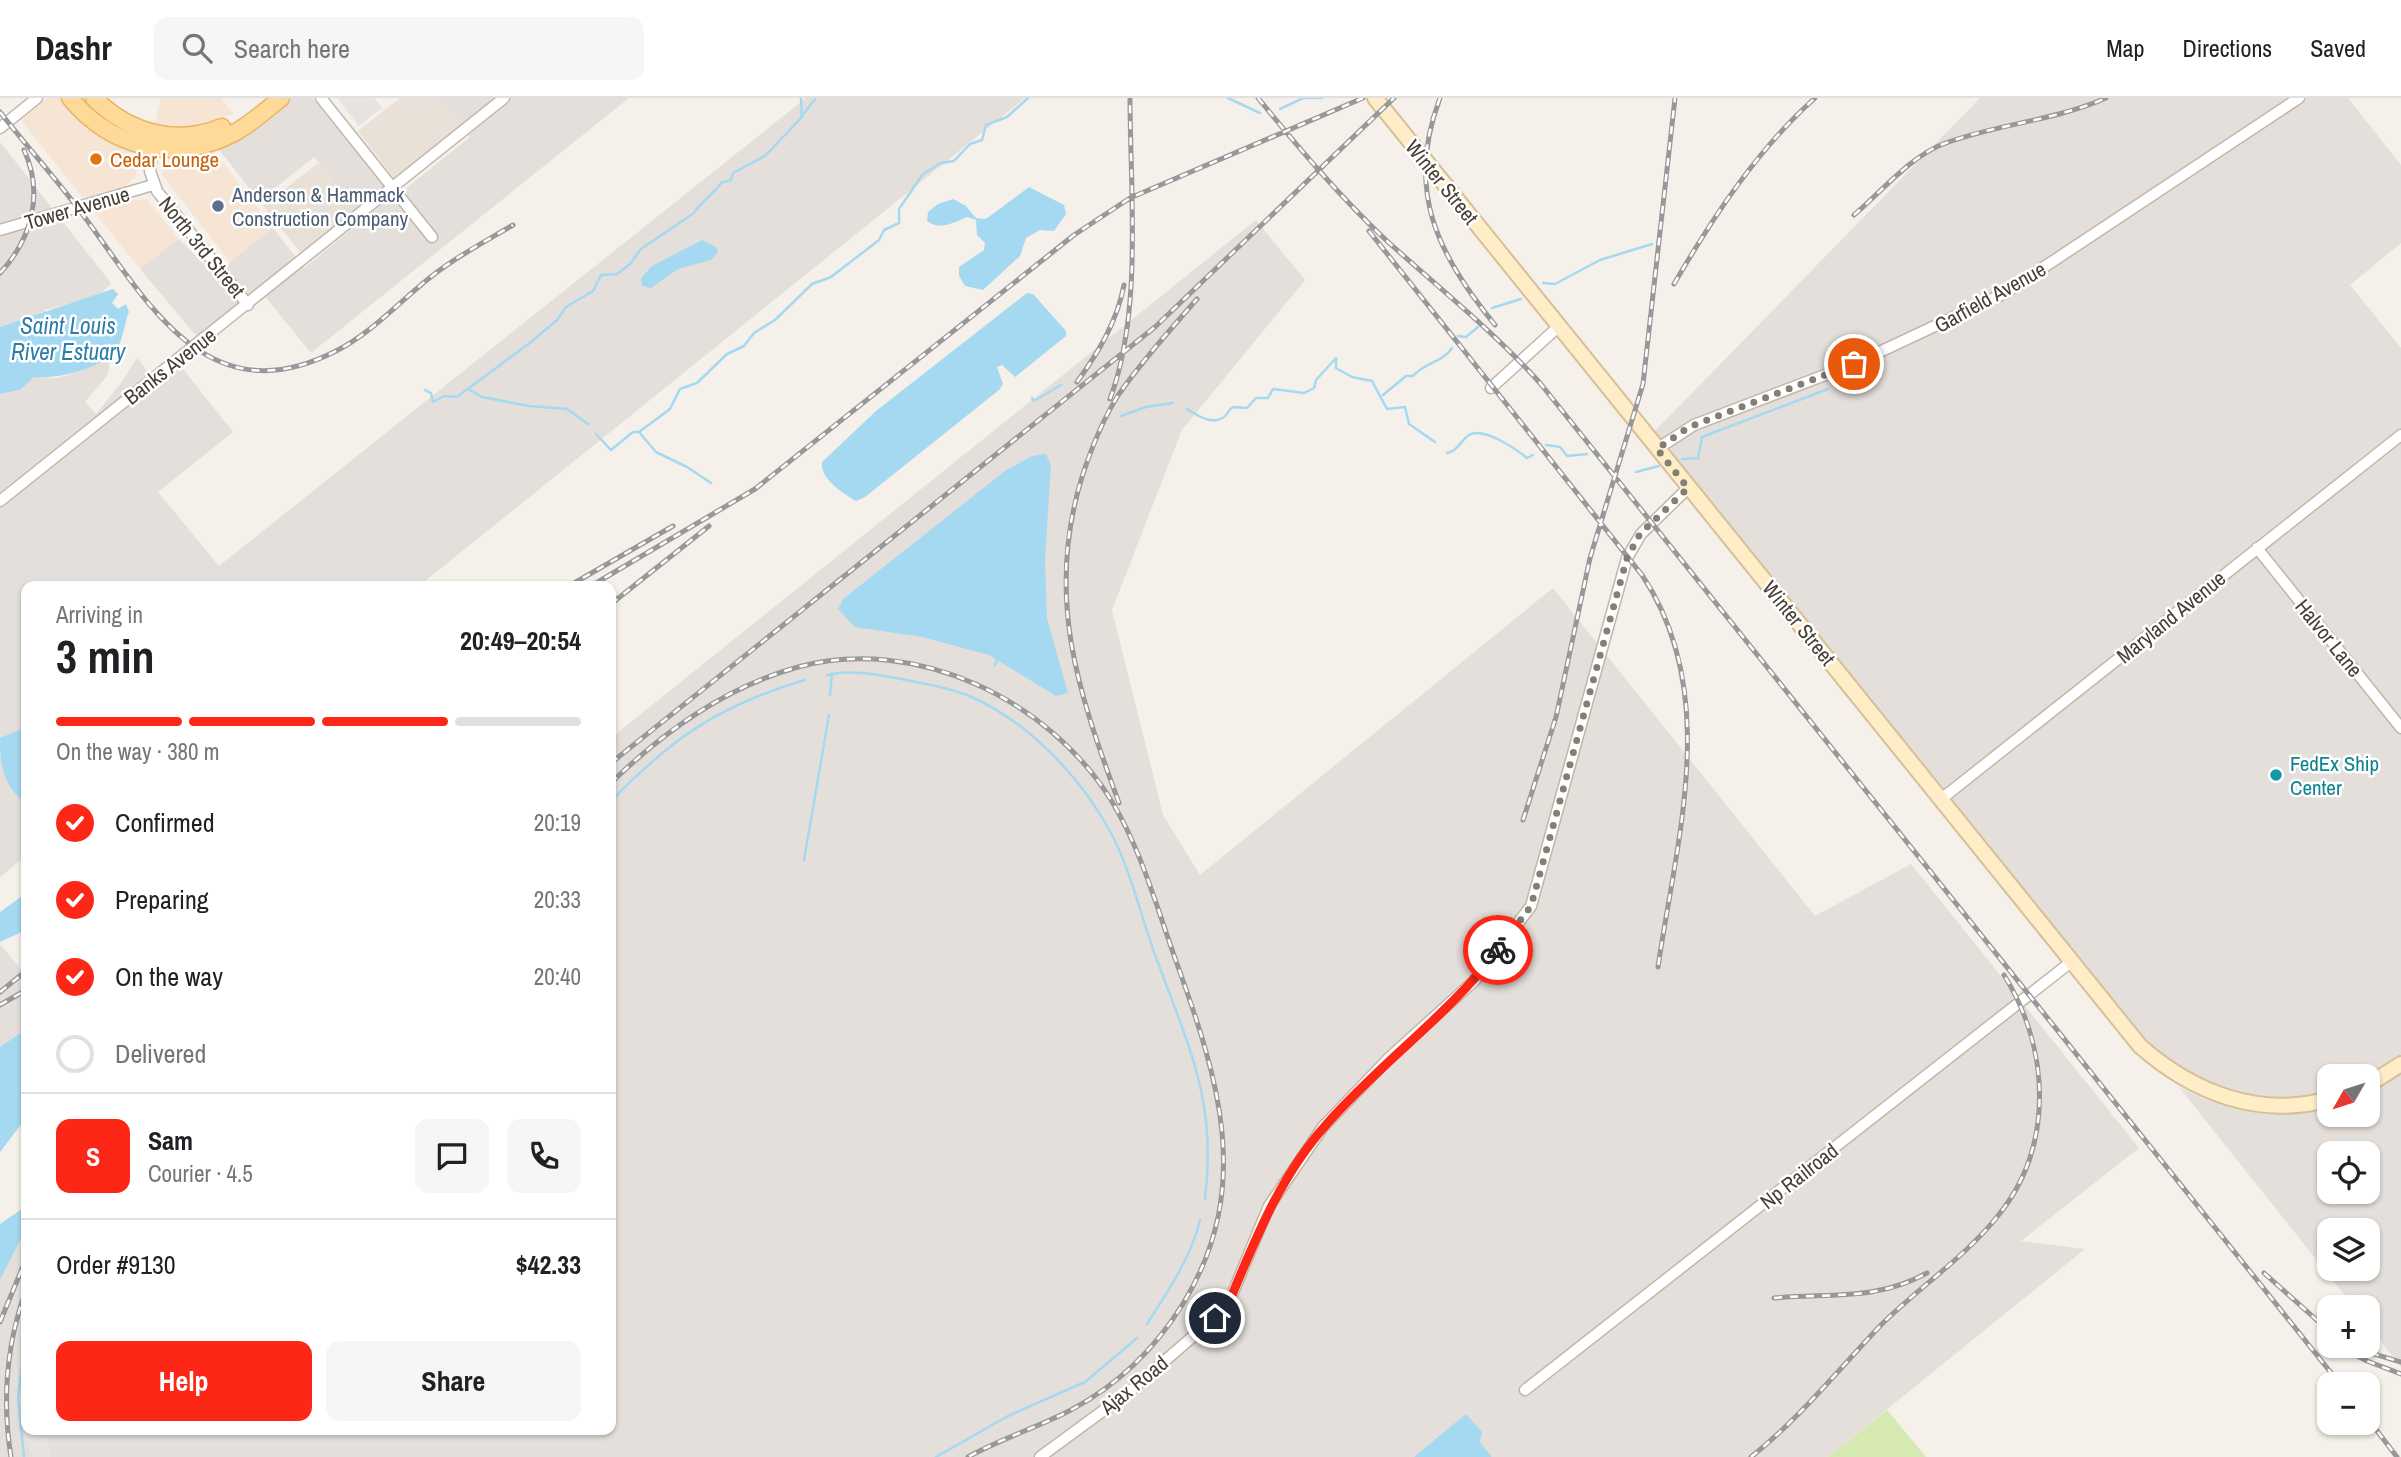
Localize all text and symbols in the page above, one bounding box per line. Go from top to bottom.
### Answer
search box [154,17,644,80]
text: Dashr [35,26,112,70]
icon: search [178,29,216,67]
text: Search here [234,31,350,66]
text: Map [2106,32,2144,64]
text: Directions [2182,32,2272,64]
text: Saved [2310,32,2366,64]
street label: Winter Street [1399,133,1485,231]
place label: Cedar Lounge [110,145,219,174]
marker: Cedar Lounge [88,151,104,167]
street label: Tower Avenue [21,179,133,237]
place label: Anderson & Hammack Construction Company [231,180,408,233]
street label: North 3rd Street [152,190,252,304]
marker: Anderson & Hammack Construction Company [210,198,226,214]
street label: Garfield Avenue [1929,254,2051,340]
water label: Saint Louis River Estuary [11,310,127,367]
street label: Banks Avenue [118,321,222,411]
pin [1824,334,1884,394]
icon: bag [1835,345,1873,383]
street label: Maryland Avenue [2110,564,2232,670]
street label: Winter Street [1756,574,1842,672]
street label: Halvor Lane [2289,593,2369,683]
text: Arriving in [56,599,143,630]
text: 20:49–20:54 [460,623,581,658]
text: 3 min [56,625,155,687]
text: On the way · 380 m [56,736,220,767]
place label: FedEx Ship Center [2290,749,2379,802]
marker: FedEx Ship Center [2268,767,2284,783]
icon: check [56,804,94,842]
text: Confirmed [115,805,215,840]
text: 20:19 [534,807,581,838]
icon: check [56,881,94,919]
text: Preparing [115,882,209,917]
text: 20:33 [534,884,581,915]
courier [1463,915,1533,985]
icon: bike [1479,931,1517,969]
icon: check [56,958,94,996]
text: On the way [115,959,223,994]
text: 20:40 [534,961,581,992]
text: Delivered [115,1036,206,1071]
north arrow [2317,1064,2380,1127]
map controls [2317,1064,2380,1435]
button: chat [415,1119,489,1193]
button: phone [507,1119,581,1193]
text: Sam [148,1123,193,1158]
street label: Np Railroad [1754,1136,1844,1216]
text: S [86,1139,100,1174]
button: locate [2317,1141,2380,1204]
text: Courier · 4.5 [148,1158,253,1189]
button: layers [2317,1218,2380,1281]
text: Order #9130 [56,1247,176,1282]
text: $42.33 [516,1247,581,1282]
pin [1185,1288,1245,1348]
button: + [2317,1295,2380,1358]
icon: home [1196,1299,1234,1337]
button: Help [56,1341,312,1421]
button: Share [326,1341,581,1421]
street label: Ajax Road [1093,1349,1174,1422]
button: − [2317,1372,2380,1435]

